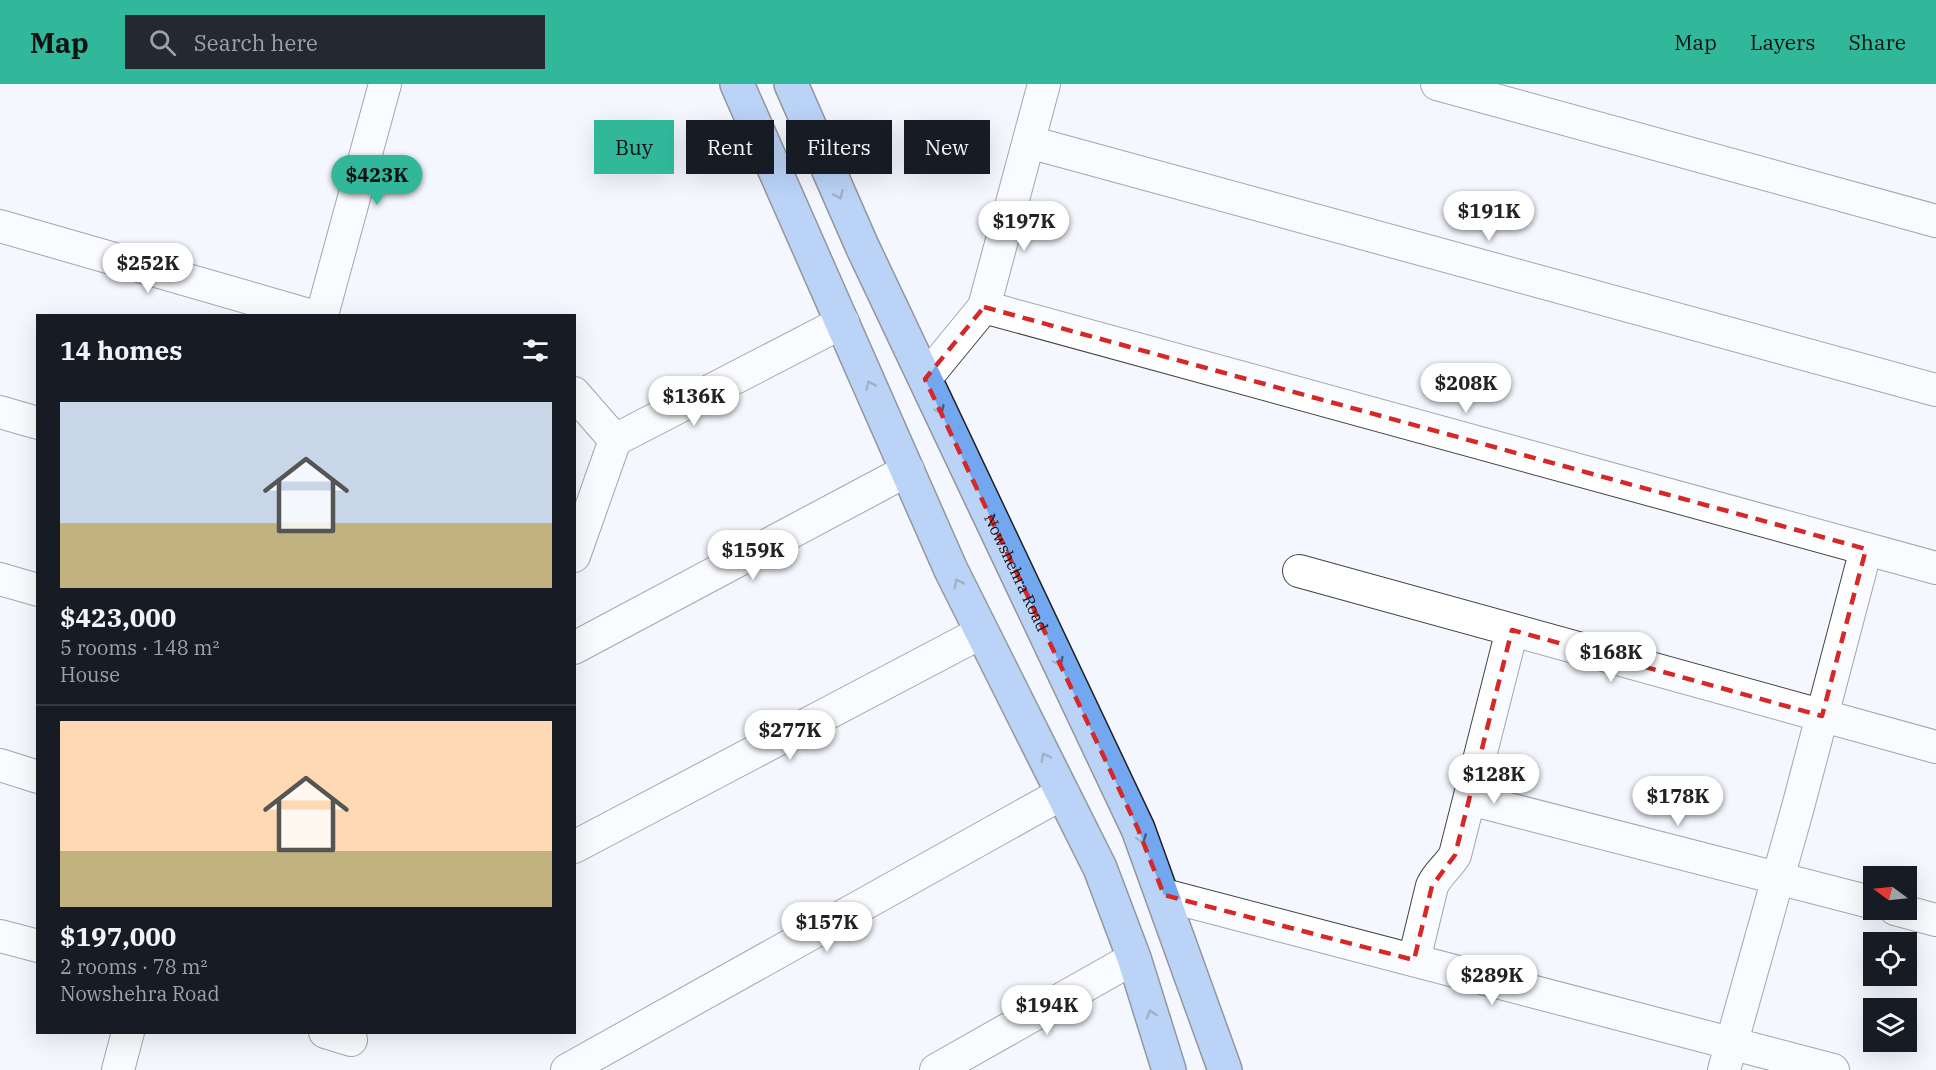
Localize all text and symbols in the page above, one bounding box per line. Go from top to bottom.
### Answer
search box [125,15,545,69]
text: Map [30,24,89,61]
icon: search [146,26,179,59]
text: Search here [194,28,318,57]
text: Map [1674,28,1717,56]
text: Layers [1750,28,1816,56]
text: Share [1849,28,1906,56]
chip: Buy [594,120,674,174]
chip: Rent [686,120,774,174]
chip: Filters [786,120,892,174]
chip: New [904,120,990,174]
pin: $423K [335,155,419,206]
text: $423K [345,161,409,188]
one-way arrow [832,189,844,200]
pin: $191K [1447,191,1531,242]
text: $191K [1457,197,1521,224]
pin: $197K [982,201,1066,252]
text: $197K [992,207,1056,234]
pin: $252K [106,243,190,294]
text: $252K [116,249,180,276]
text: 14 homes [60,333,182,367]
icon: filters [519,334,552,367]
pin: $208K [1424,363,1508,414]
text: $208K [1434,369,1498,396]
pin: $136K [652,376,736,427]
one-way arrow [866,380,878,391]
text: $136K [662,382,726,409]
one-way arrow [932,404,944,415]
icon: home [252,441,360,549]
street label: Nowshehra Road [980,510,1053,635]
pin: $159K [711,530,795,581]
text: $159K [721,536,785,563]
one-way arrow [953,578,965,589]
text: $423,000 [60,600,176,634]
pin: $168K [1569,632,1653,683]
text: 5 rooms · 148 m² [60,634,219,661]
text: $168K [1579,638,1643,665]
one-way arrow [1052,656,1064,667]
text: House [60,661,120,688]
pin: $277K [748,710,832,761]
text: $277K [758,716,822,743]
one-way arrow [1041,753,1052,763]
pin: $128K [1452,754,1536,805]
icon: home [252,760,360,868]
text: $128K [1462,760,1526,787]
pin: $178K [1636,776,1720,827]
text: $178K [1646,782,1710,809]
one-way arrow [1135,832,1147,843]
north arrow [1863,866,1917,920]
map controls [1863,866,1917,1052]
pin: $157K [785,902,869,953]
text: $157K [795,908,859,935]
text: $197,000 [60,919,176,953]
button: locate [1863,932,1917,986]
text: 2 rooms · 78 m² [60,953,207,980]
pin: $289K [1450,955,1534,1006]
text: $289K [1460,961,1524,988]
text: Nowshehra Road [60,980,220,1007]
pin: $194K [1005,985,1089,1036]
text: $194K [1015,991,1079,1018]
button: layers [1863,998,1917,1052]
one-way arrow [1146,1009,1159,1020]

